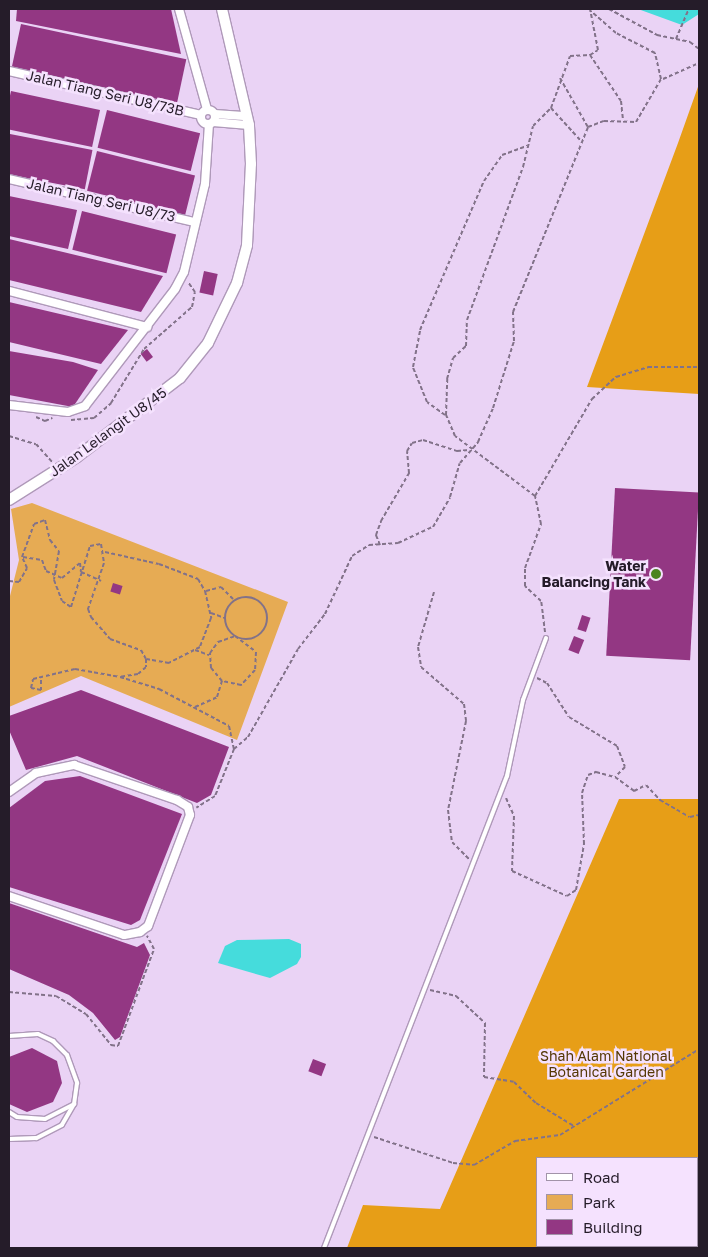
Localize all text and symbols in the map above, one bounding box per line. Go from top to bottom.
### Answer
street label: Jalan Tiang Seri U8/73B [24,67,186,119]
street label: Jalan Tiang Seri U8/73 [25,175,177,225]
street label: Jalan Lelangit U8/45 [46,384,170,480]
place label: Water Balancing Tank [542,558,646,590]
marker: Water Balancing Tank [650,568,662,580]
park label: Shah Alam National Botanical Garden [540,1048,672,1080]
legend [536,1157,698,1247]
text: Road [583,1168,620,1186]
text: Park [583,1193,615,1211]
text: Building [583,1218,643,1236]

